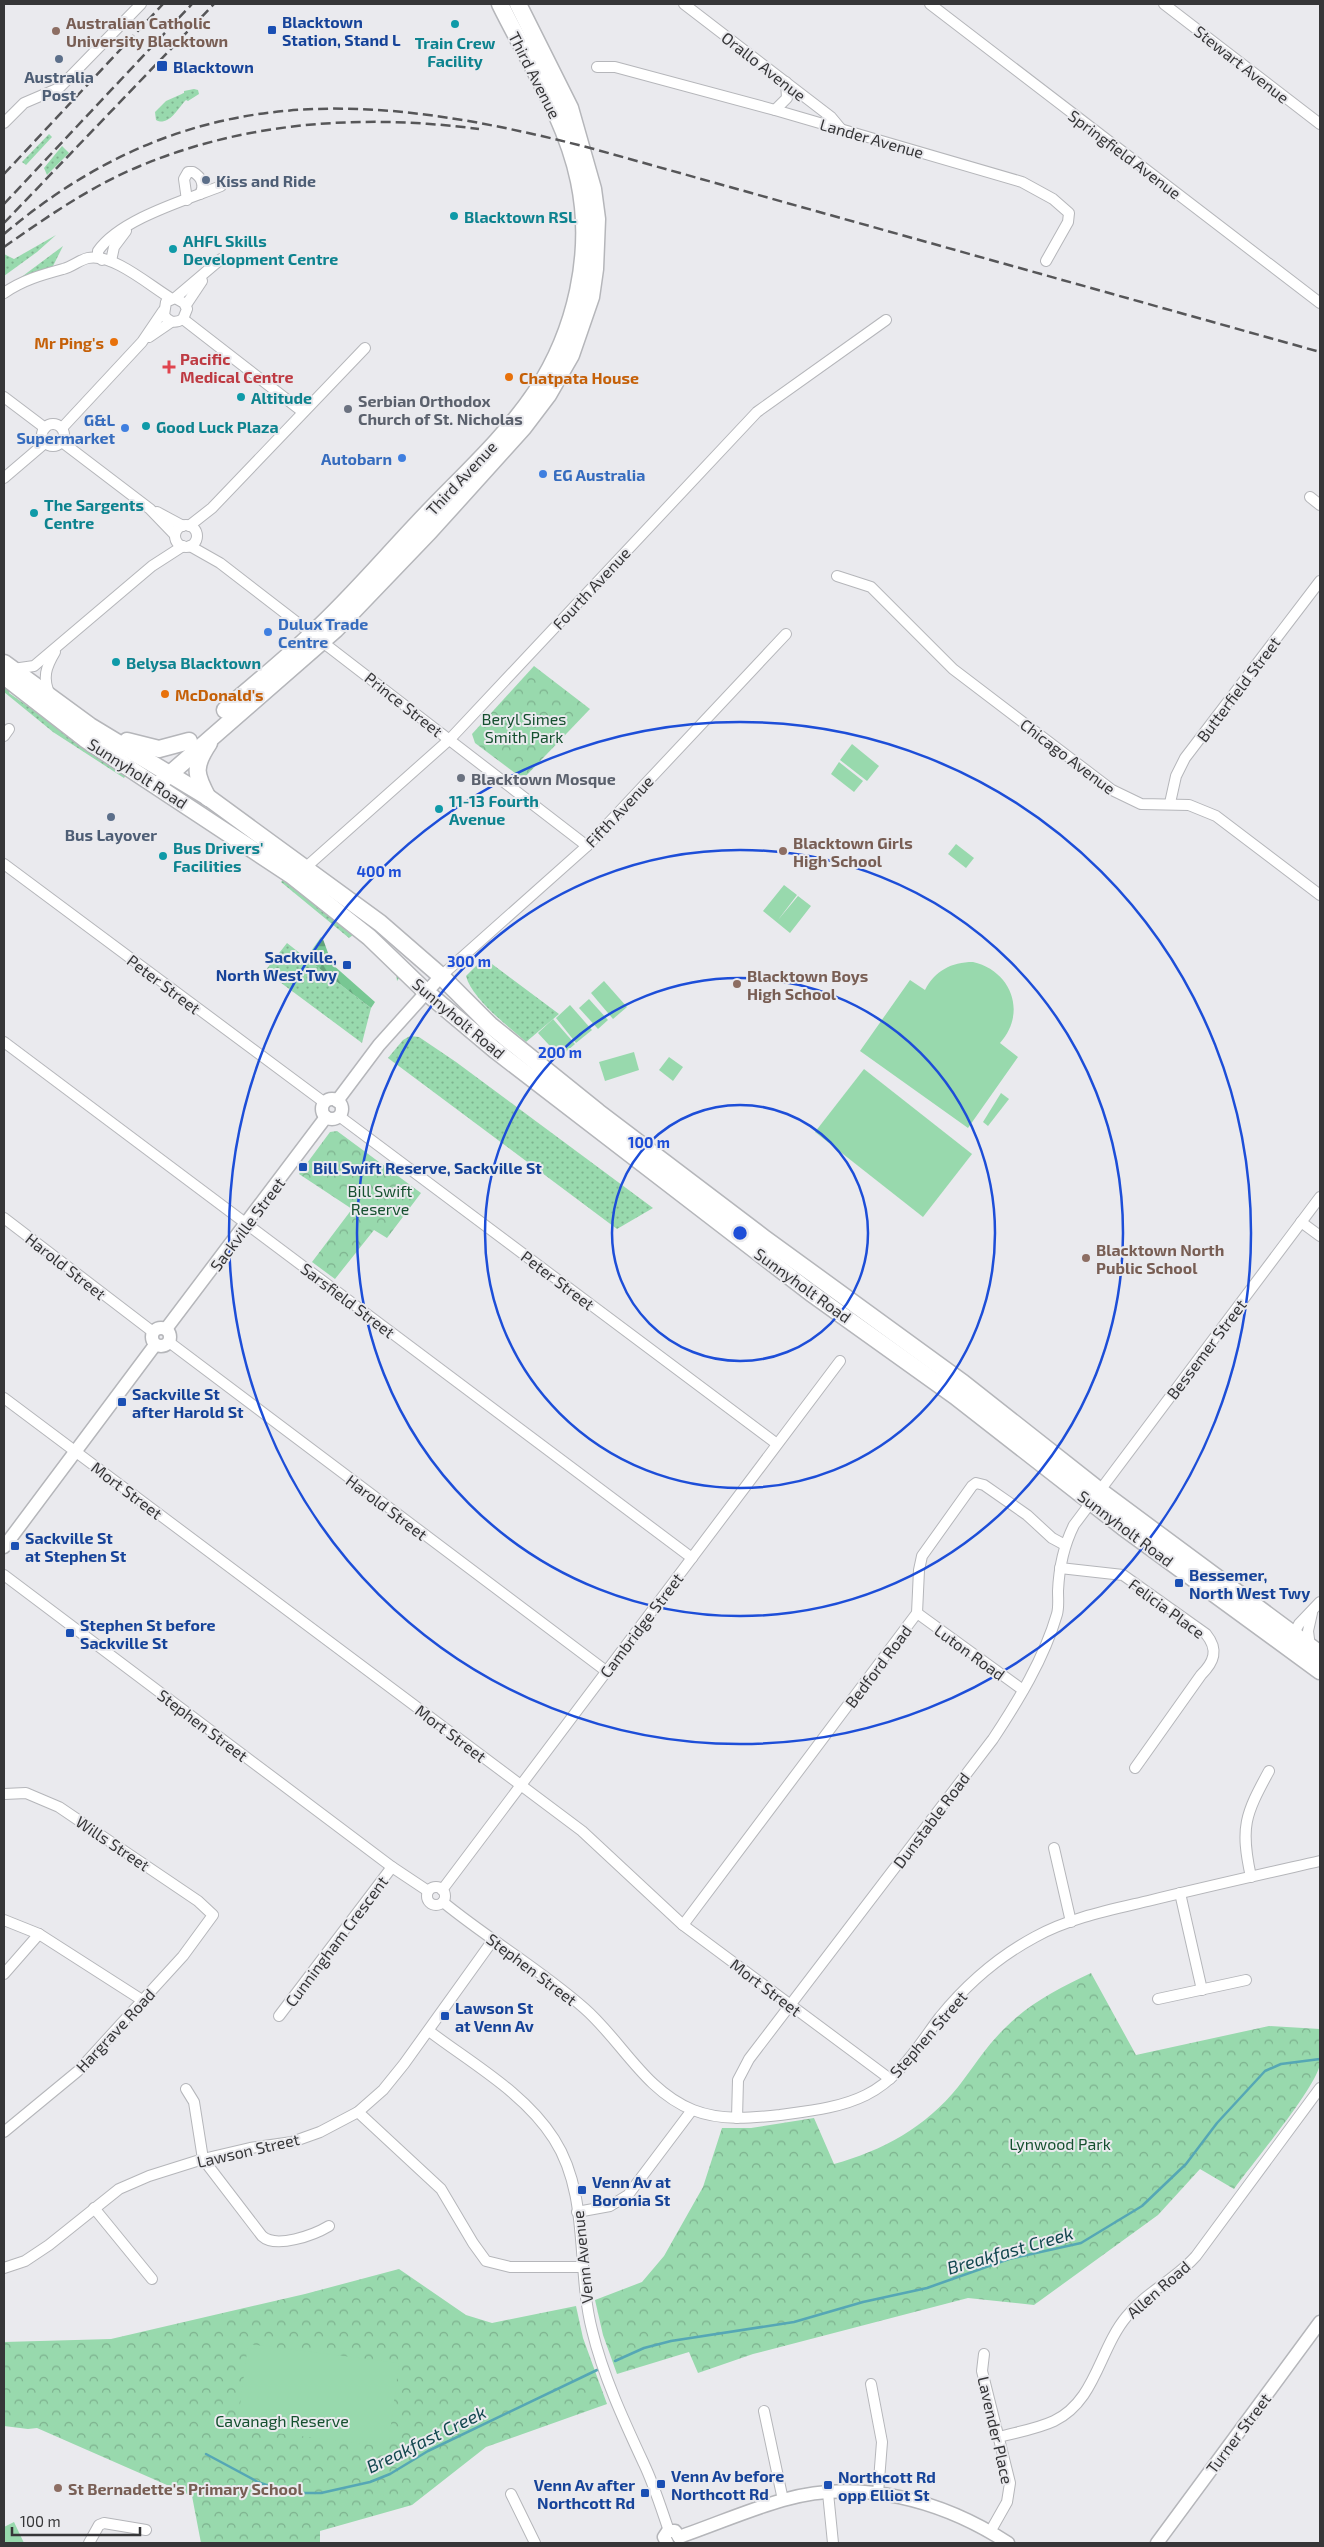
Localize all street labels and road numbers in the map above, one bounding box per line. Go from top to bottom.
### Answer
street label: Stewart Avenue [1191,21,1293,107]
street label: Orallo Avenue [718,27,810,105]
street label: Third Avenue [505,28,565,122]
street label: Springfield Avenue [1065,106,1185,202]
street label: Lander Avenue [818,114,926,162]
street label: Third Avenue [422,437,500,519]
street label: Fourth Avenue [548,543,634,633]
street label: Butterfield Street [1192,633,1284,745]
street label: Prince Street [361,668,447,740]
street label: Chicago Avenue [1017,714,1119,798]
street label: Sunnyholt Road [85,734,191,812]
street label: Fifth Avenue [581,771,657,851]
street label: Peter Street [124,950,204,1018]
street label: Sunnyholt Road [409,974,509,1062]
street label: Sackville Street [206,1173,288,1275]
street label: Harold Street [22,1229,110,1303]
street label: Sunnyholt Road [751,1244,855,1326]
street label: Peter Street [518,1246,598,1314]
street label: Sarsfield Street [297,1259,399,1341]
street label: Bessemer Street [1162,1295,1250,1403]
street label: Mort Street [88,1457,166,1523]
street label: Harold Street [343,1470,431,1544]
street label: Sunnyholt Road [1074,1486,1178,1570]
street label: Cambridge Street [595,1569,687,1681]
street label: Felicia Place [1125,1574,1209,1642]
street label: Luton Road [931,1620,1009,1684]
street label: Bedford Road [841,1621,915,1711]
street label: Stephen Street [154,1685,252,1765]
street label: Mort Street [412,1700,490,1766]
street label: Dunstable Road [889,1768,973,1872]
street label: Wills Street [73,1811,153,1875]
street label: Cunningham Crescent [281,1872,391,2010]
street label: Stephen Street [483,1929,581,2009]
street label: Mort Street [727,1954,805,2020]
street label: Hargrave Road [71,1984,159,2076]
street label: Stephen Street [885,1987,971,2081]
street label: Lawson Street [195,2129,301,2171]
street label: Venn Avenue [568,2210,596,2304]
street label: Allen Road [1122,2256,1194,2322]
street label: Lavender Place [974,2374,1018,2486]
street label: Turner Street [1202,2389,1274,2477]

